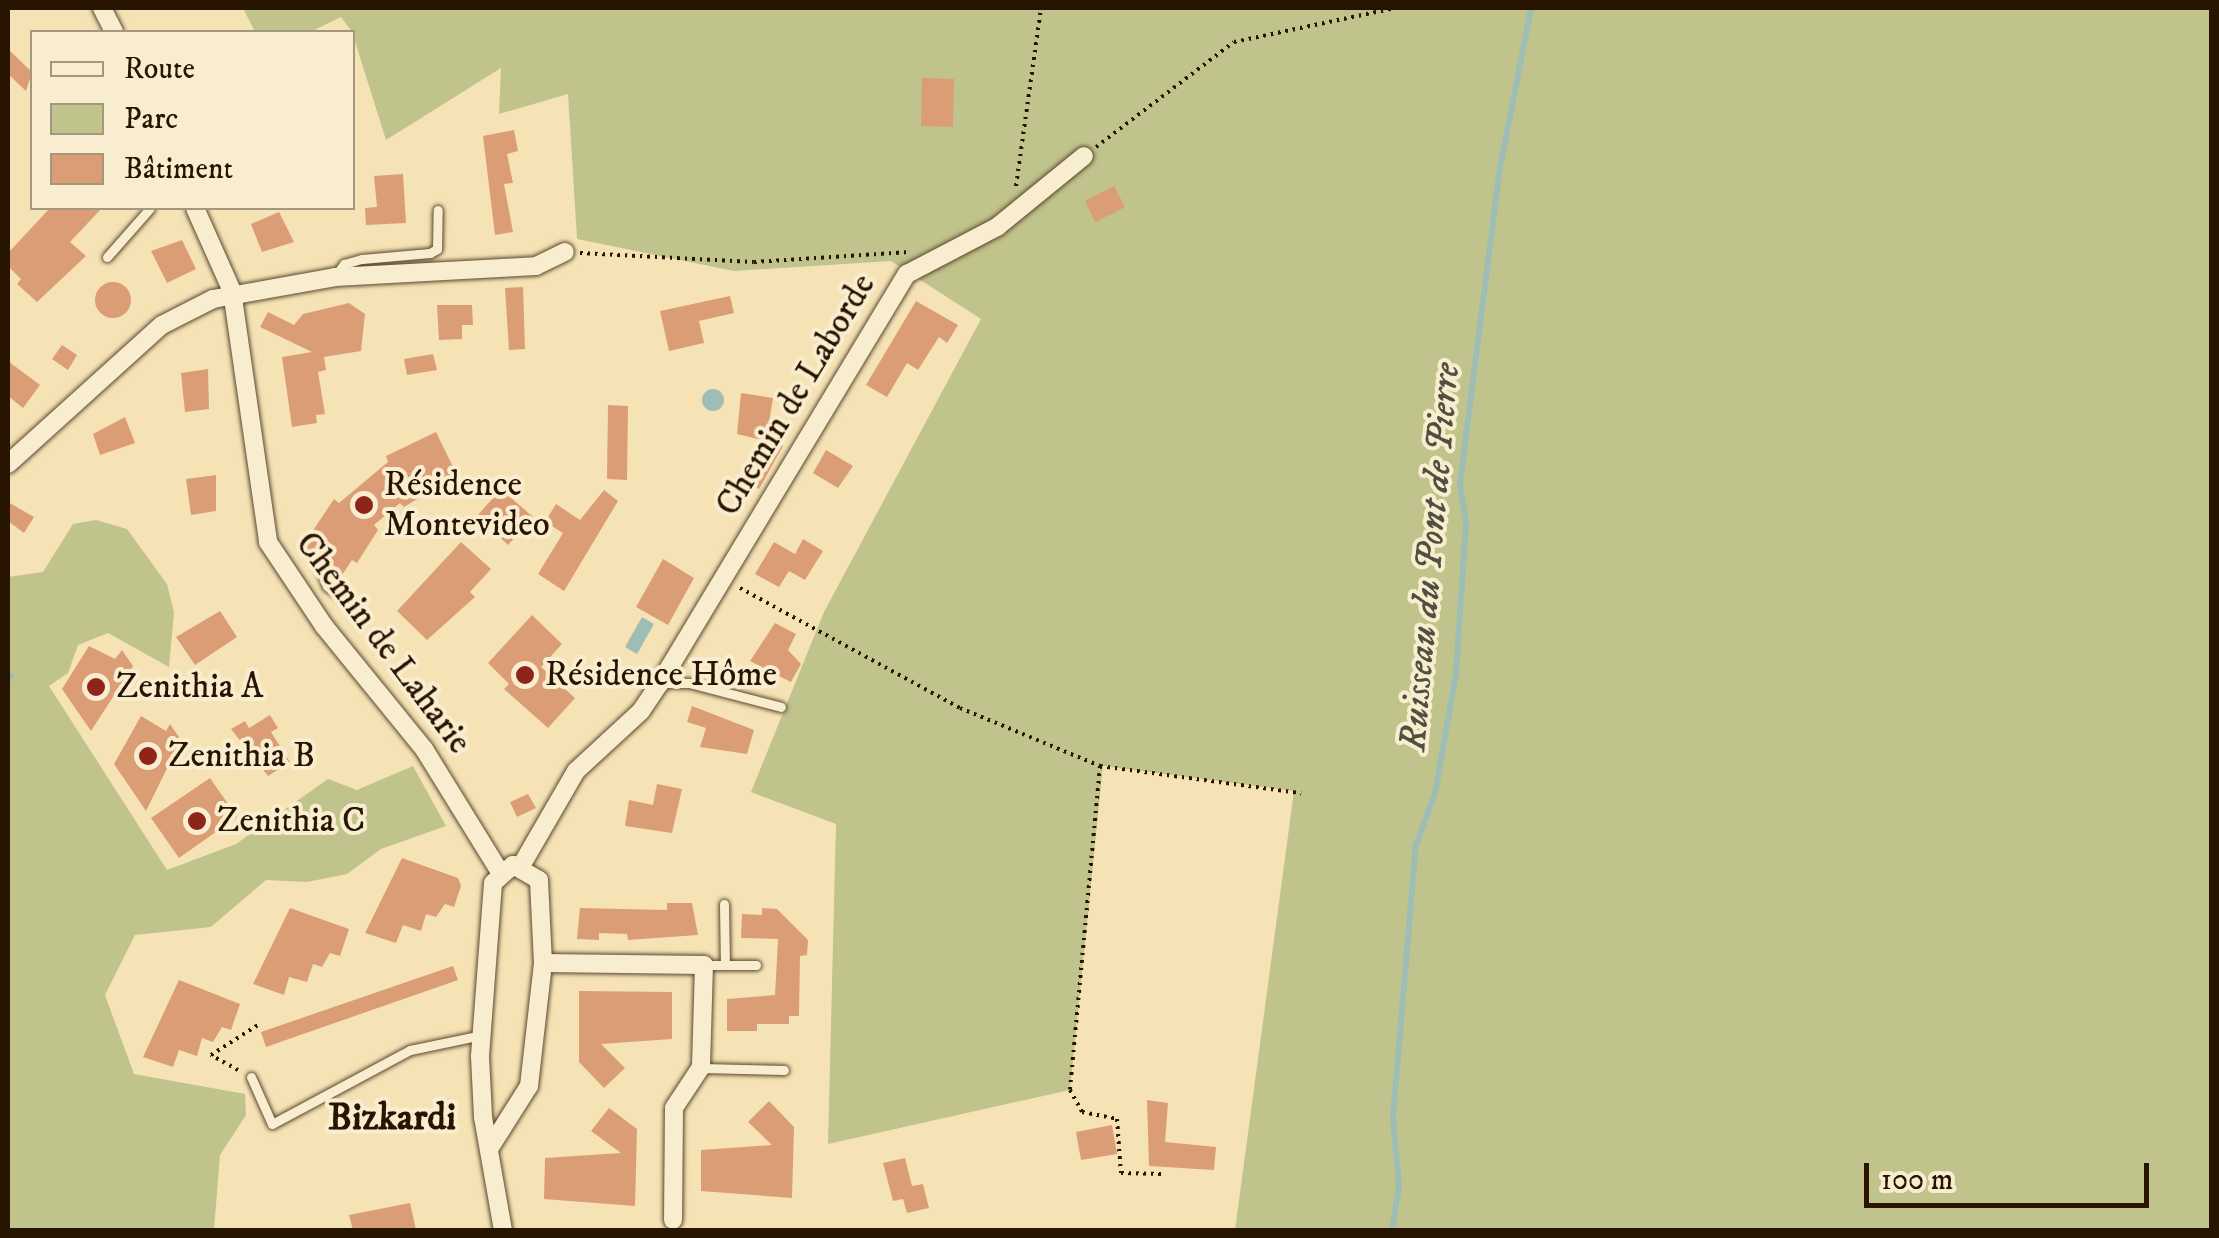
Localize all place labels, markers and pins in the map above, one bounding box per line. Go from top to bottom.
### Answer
place label: Résidence Montevideo [384,464,550,546]
marker: Résidence Montevideo [353,494,375,516]
place label: Résidence Hôme [545,654,777,696]
marker: Résidence Hôme [514,664,536,686]
place label: Zenithia A [116,666,263,708]
marker: Zenithia A [85,676,107,698]
place label: Zenithia B [168,735,315,777]
marker: Zenithia B [137,745,159,767]
place label: Zenithia C [217,800,365,842]
marker: Zenithia C [186,810,208,832]

